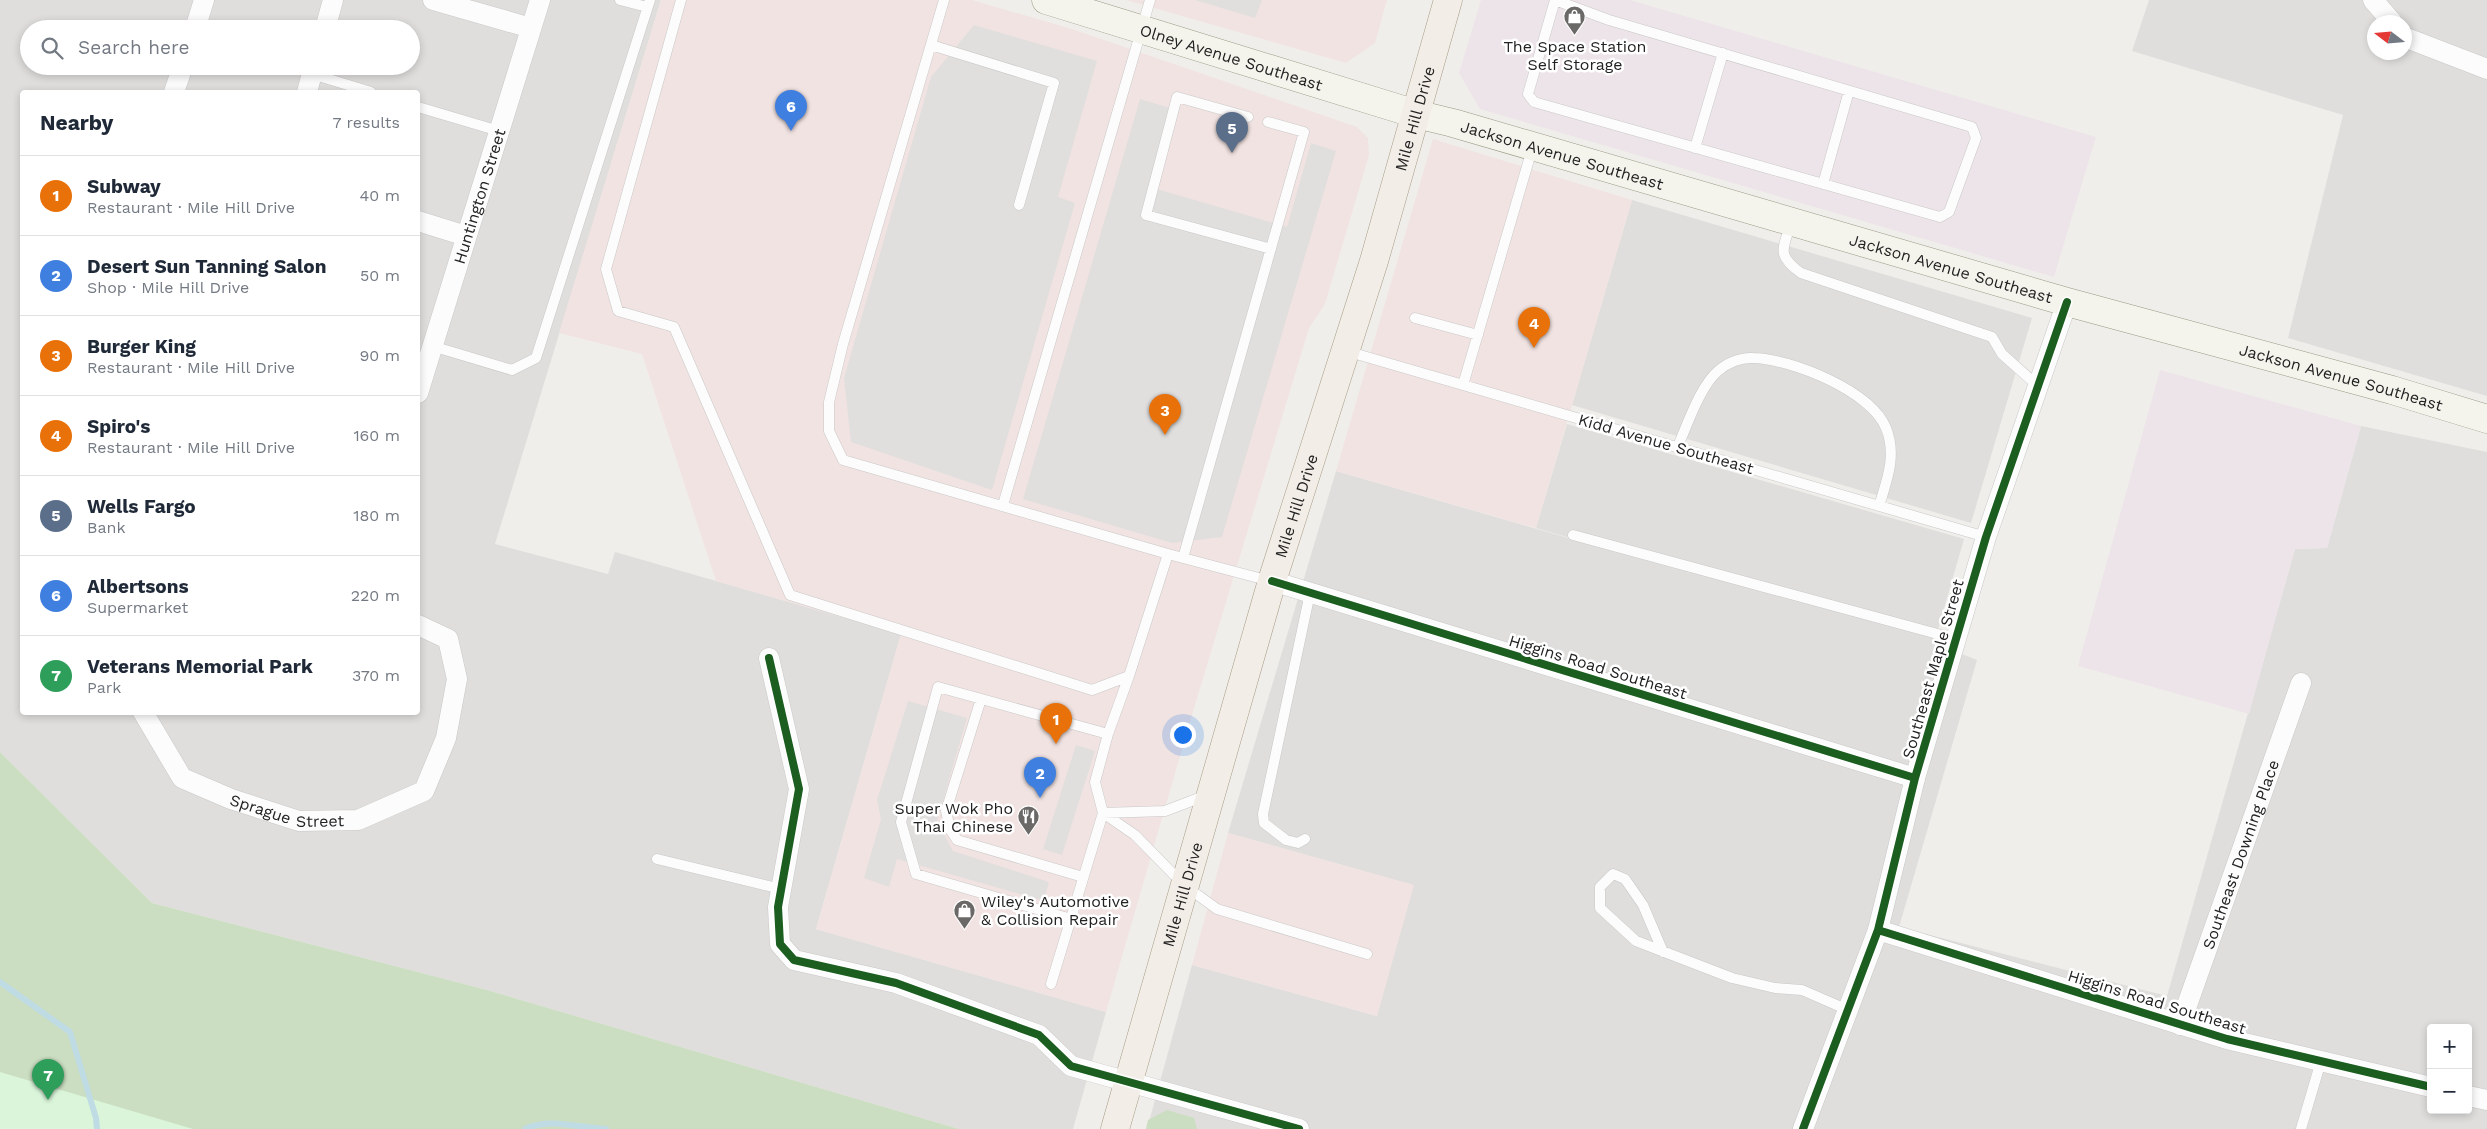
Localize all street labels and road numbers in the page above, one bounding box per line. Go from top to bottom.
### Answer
street label: Olney Avenue Southeast [1138,20,1325,94]
street label: Mile Hill Drive [1391,64,1438,173]
street label: Jackson Avenue Southeast [1459,116,1666,193]
street label: Huntington Street [449,126,509,266]
street label: Jackson Avenue Southeast [1847,230,2055,307]
street label: Jackson Avenue Southeast [2237,340,2445,415]
street label: Kidd Avenue Southeast [1576,410,1756,478]
street label: Mile Hill Drive [1271,451,1321,560]
street label: Southeast Maple Street [1898,577,1968,761]
street label: Higgins Road Southeast [1507,631,1690,703]
street label: Southeast Downing Place [2198,757,2283,952]
street label: Sprague Street [228,790,344,831]
street label: Mile Hill Drive [1158,840,1206,949]
street label: Higgins Road Southeast [2066,966,2249,1038]

